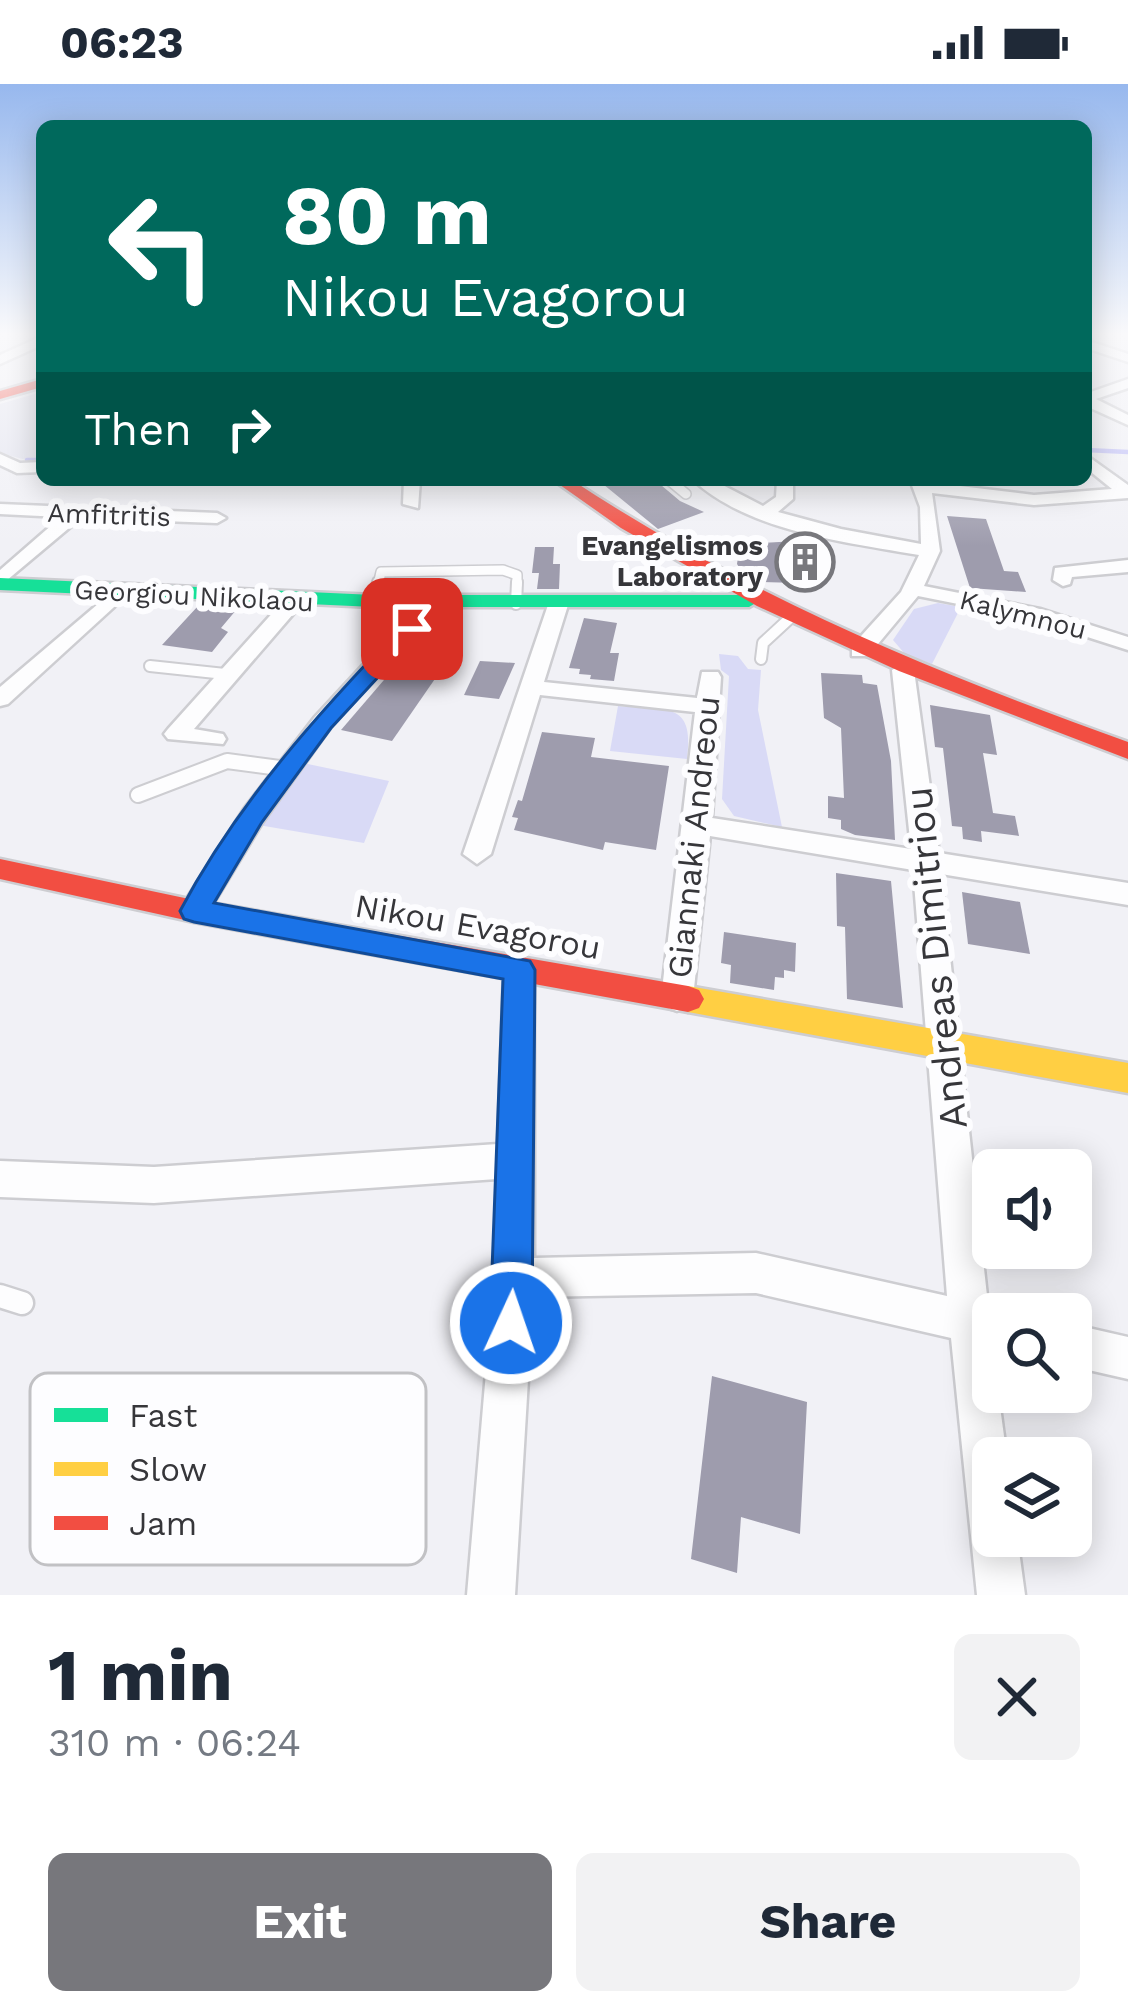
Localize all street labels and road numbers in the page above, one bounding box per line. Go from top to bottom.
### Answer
street label: Amfitritis [47,497,171,533]
street label: Georgiou Nikolaou [73,574,315,618]
street label: Kalymnou [956,584,1090,646]
street label: Giannaki Andreou [659,694,728,980]
street label: Andreas Dimitriou [895,785,976,1131]
street label: Nikou Evagorou [352,886,604,967]

